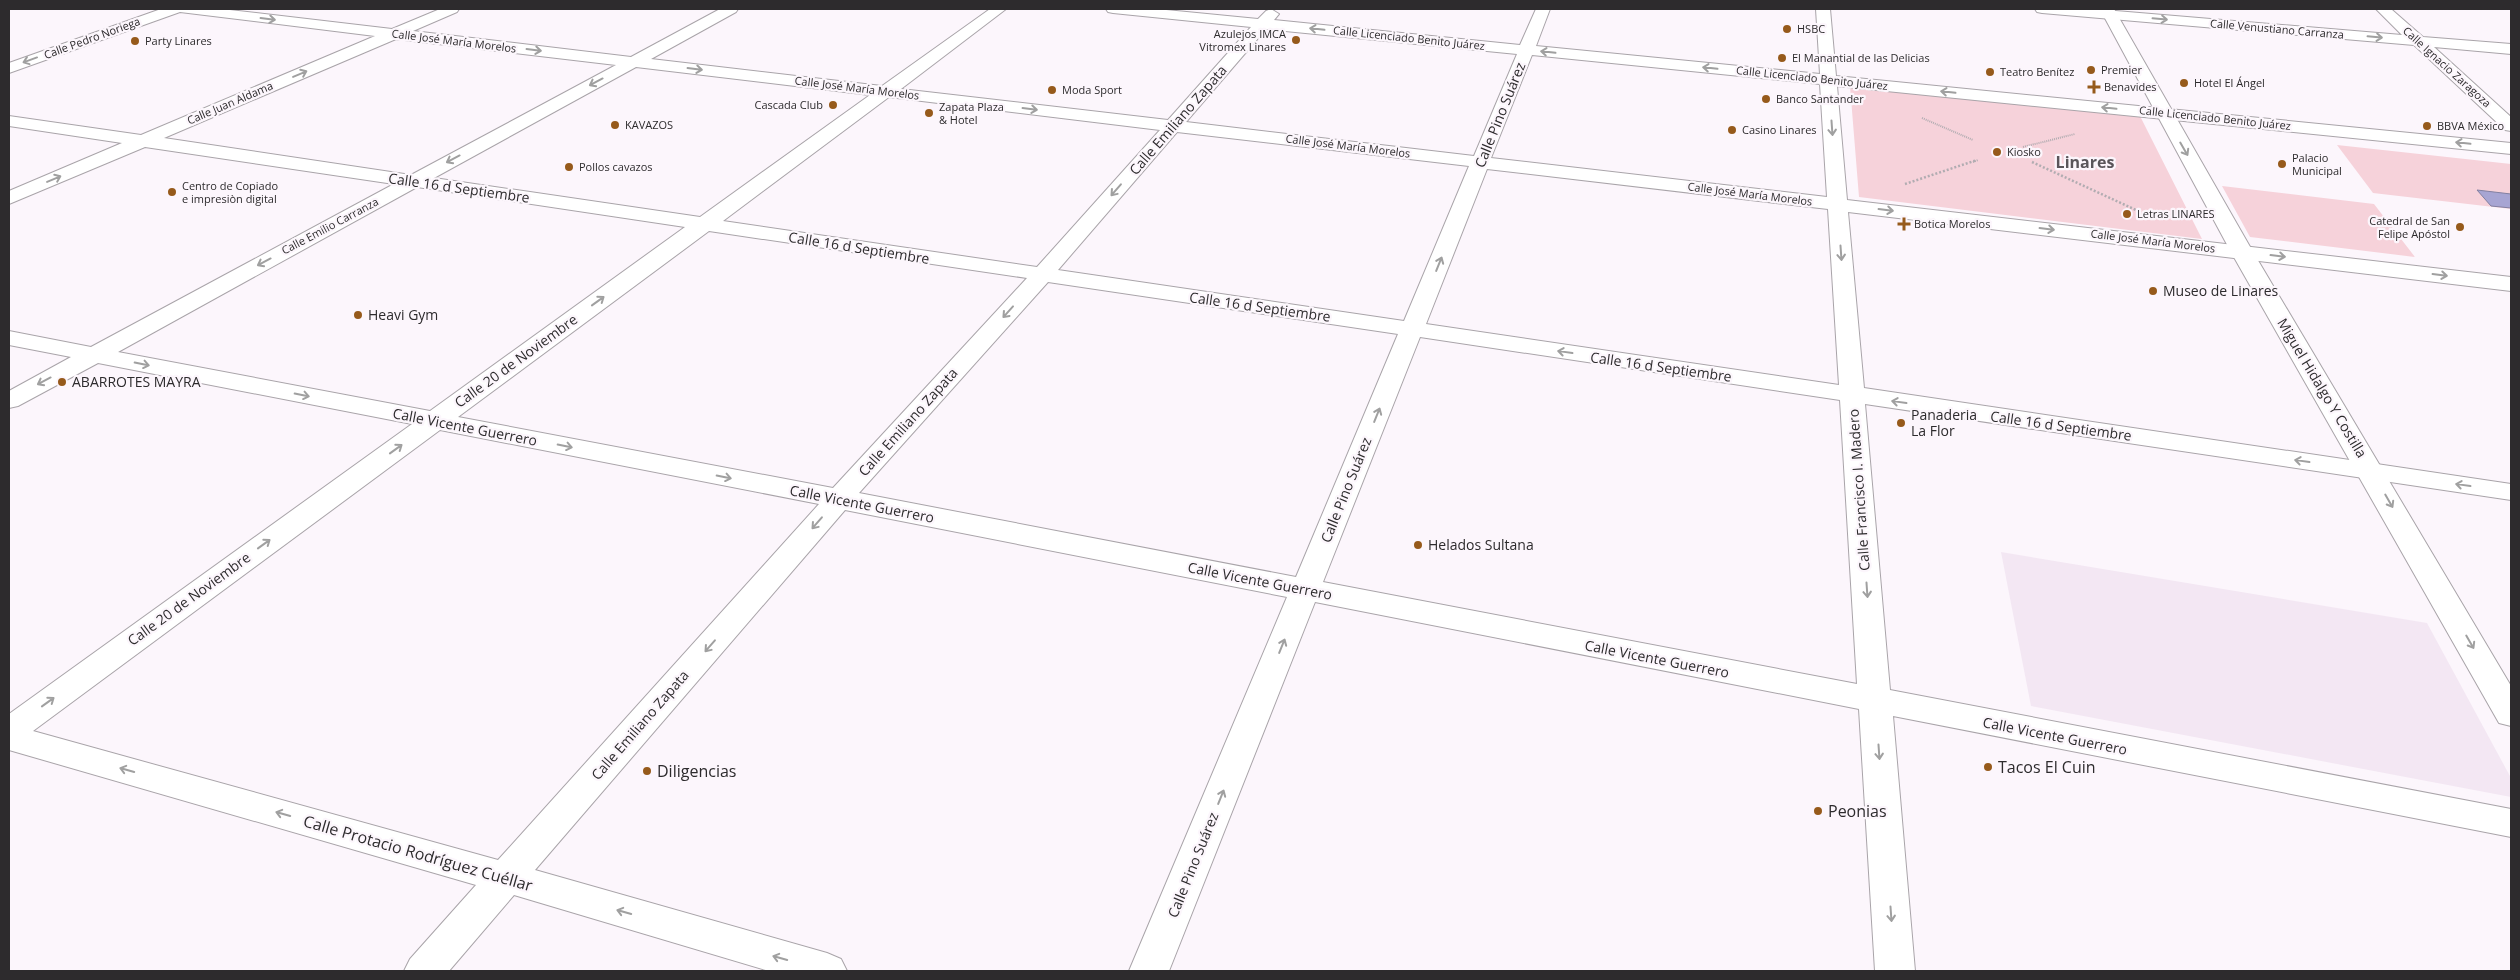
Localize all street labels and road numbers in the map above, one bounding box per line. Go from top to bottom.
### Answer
street label: Calle Pedro Noriega [42,13,142,62]
street label: Calle Venustiano Carranza [2209,15,2345,42]
street label: Calle Licenciado Benito Juárez [1332,22,1486,53]
street label: Calle Ignacio Zaragoza [2400,23,2495,110]
street label: Calle José María Morelos [391,25,517,56]
street label: Calle Pino Suárez [1470,59,1529,170]
street label: Calle Emiliano Zapata [1125,61,1231,179]
street label: Calle Licenciado Benito Juárez [1735,62,1889,93]
street label: Calle José María Morelos [794,72,920,103]
street label: Calle Juan Aldama [185,78,275,127]
street label: Calle Licenciado Benito Juárez [2138,102,2292,133]
street label: Calle José María Morelos [1285,130,1411,161]
street label: Calle 16 d Septiembre [387,168,531,207]
street label: Calle José María Morelos [1687,178,1813,209]
street label: Calle Emilio Carranza [279,194,381,258]
street label: Calle José María Morelos [2090,225,2216,256]
street label: Calle 16 d Septiembre [787,227,931,268]
street label: Calle 16 d Septiembre [1188,287,1332,326]
street label: Calle 20 de Noviembre [451,310,581,412]
street label: Miguel Hidalgo Y Costilla [2273,314,2372,461]
street label: Calle 16 d Septiembre [1589,347,1733,386]
street label: Calle Emiliano Zapata [854,363,961,480]
street label: Calle Vicente Guerrero [391,403,539,450]
street label: Calle 16 d Septiembre [1989,406,2133,445]
street label: Calle Francisco I. Madero [1843,408,1874,572]
street label: Calle Pino Suárez [1316,434,1375,545]
street label: Calle Vicente Guerrero [788,480,936,527]
street label: Calle 20 de Noviembre [124,548,254,650]
street label: Calle Vicente Guerrero [1186,557,1334,604]
street label: Calle Vicente Guerrero [1583,635,1731,682]
street label: Calle Emiliano Zapata [587,666,693,784]
street label: Calle Vicente Guerrero [1981,712,2129,759]
street label: Calle Pino Suárez [1163,809,1222,920]
street label: Calle Protacio Rodríguez Cuéllar [301,810,536,896]

